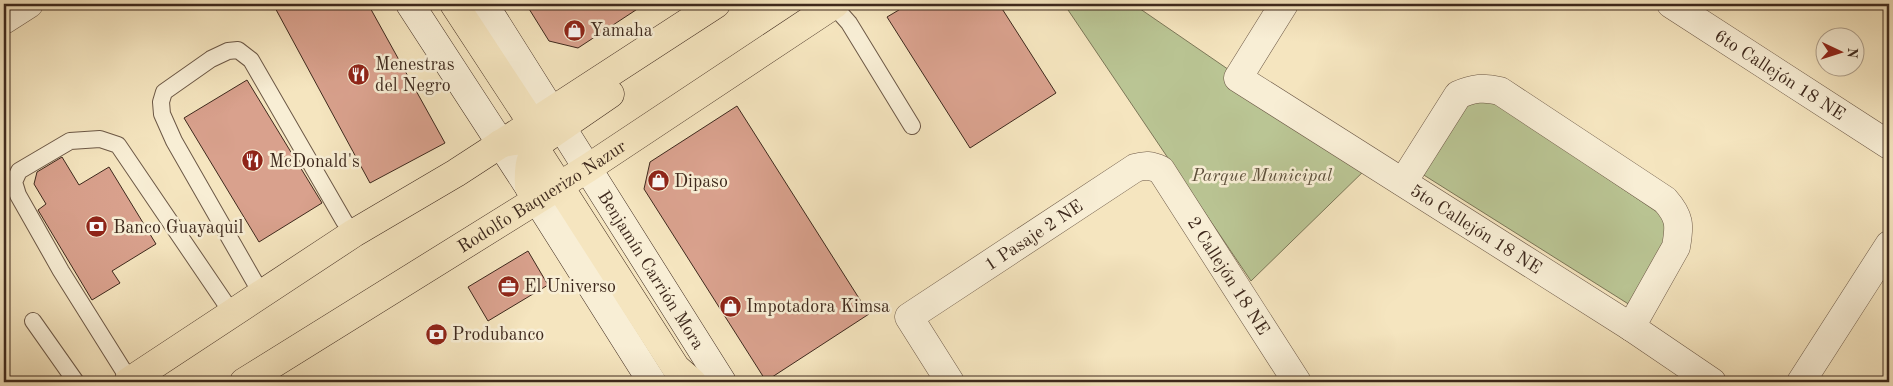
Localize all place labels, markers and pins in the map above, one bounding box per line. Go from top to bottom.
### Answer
shop icon: Yamaha [562,18,586,42]
place label: Yamaha [590,22,653,40]
place label: Menestras del Negro [375,56,455,95]
restaurant icon: Menestras del Negro [347,62,371,86]
restaurant icon: McDonald's [241,149,265,173]
place label: McDonald's [269,153,360,171]
shop icon: Dipaso [646,169,670,193]
place label: Dipaso [674,173,728,191]
bank icon: Banco Guayaquil [85,215,109,239]
place label: Banco Guayaquil [113,219,243,237]
office icon: El Universo [496,274,520,298]
place label: El Universo [524,278,616,296]
shop icon: Impotadora Kimsa [718,294,742,318]
place label: Impotadora Kimsa [746,298,890,316]
bank icon: Produbanco [424,322,448,346]
place label: Produbanco [452,326,544,344]

